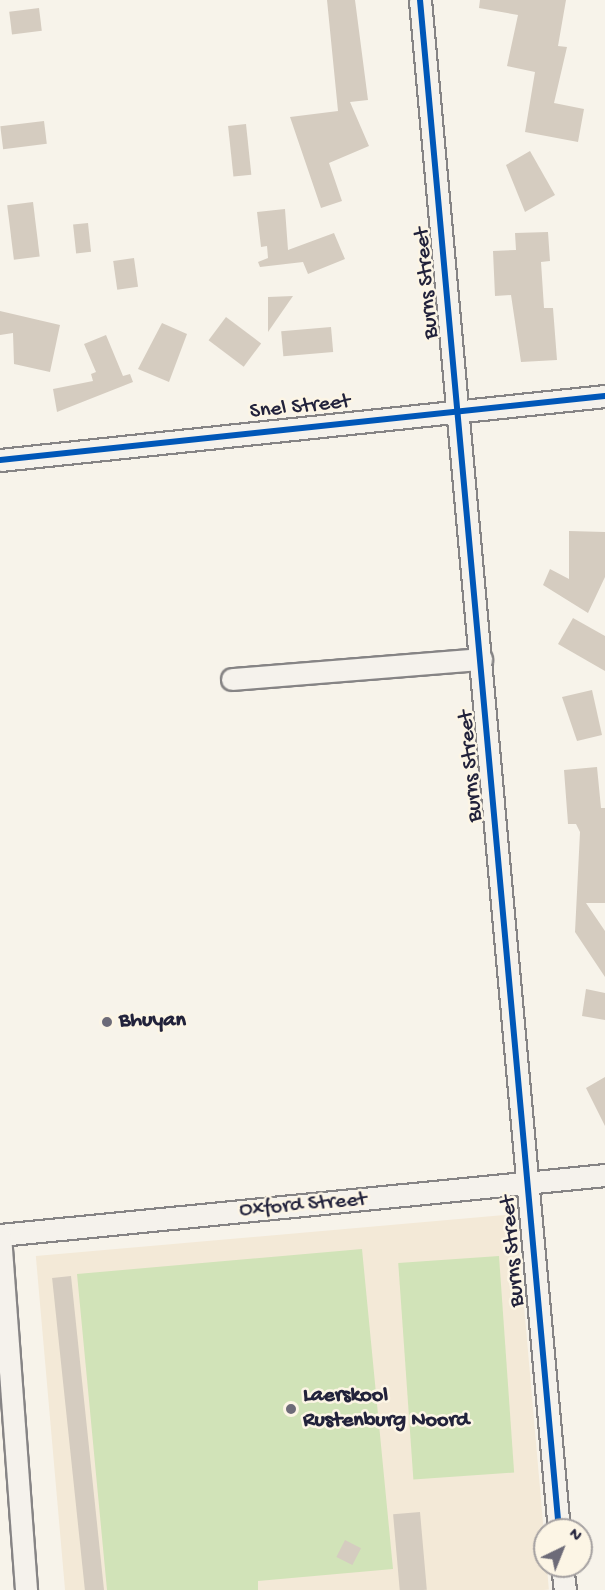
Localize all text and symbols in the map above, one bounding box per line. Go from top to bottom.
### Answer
street label: Burns Street [410,226,446,340]
street label: Snel Street [249,390,351,426]
street label: Burns Street [454,709,490,823]
place label: Bhuyan [119,1009,186,1035]
marker: Bhuyan [100,1015,114,1029]
street label: Oxford Street [238,1187,368,1225]
street label: Burns Street [496,1194,532,1308]
place label: Laerskool Rustenburg Noord [303,1383,469,1434]
marker: Laerskool Rustenburg Noord [284,1402,298,1416]
north arrow [533,1518,593,1578]
text: N [564,1525,585,1546]

